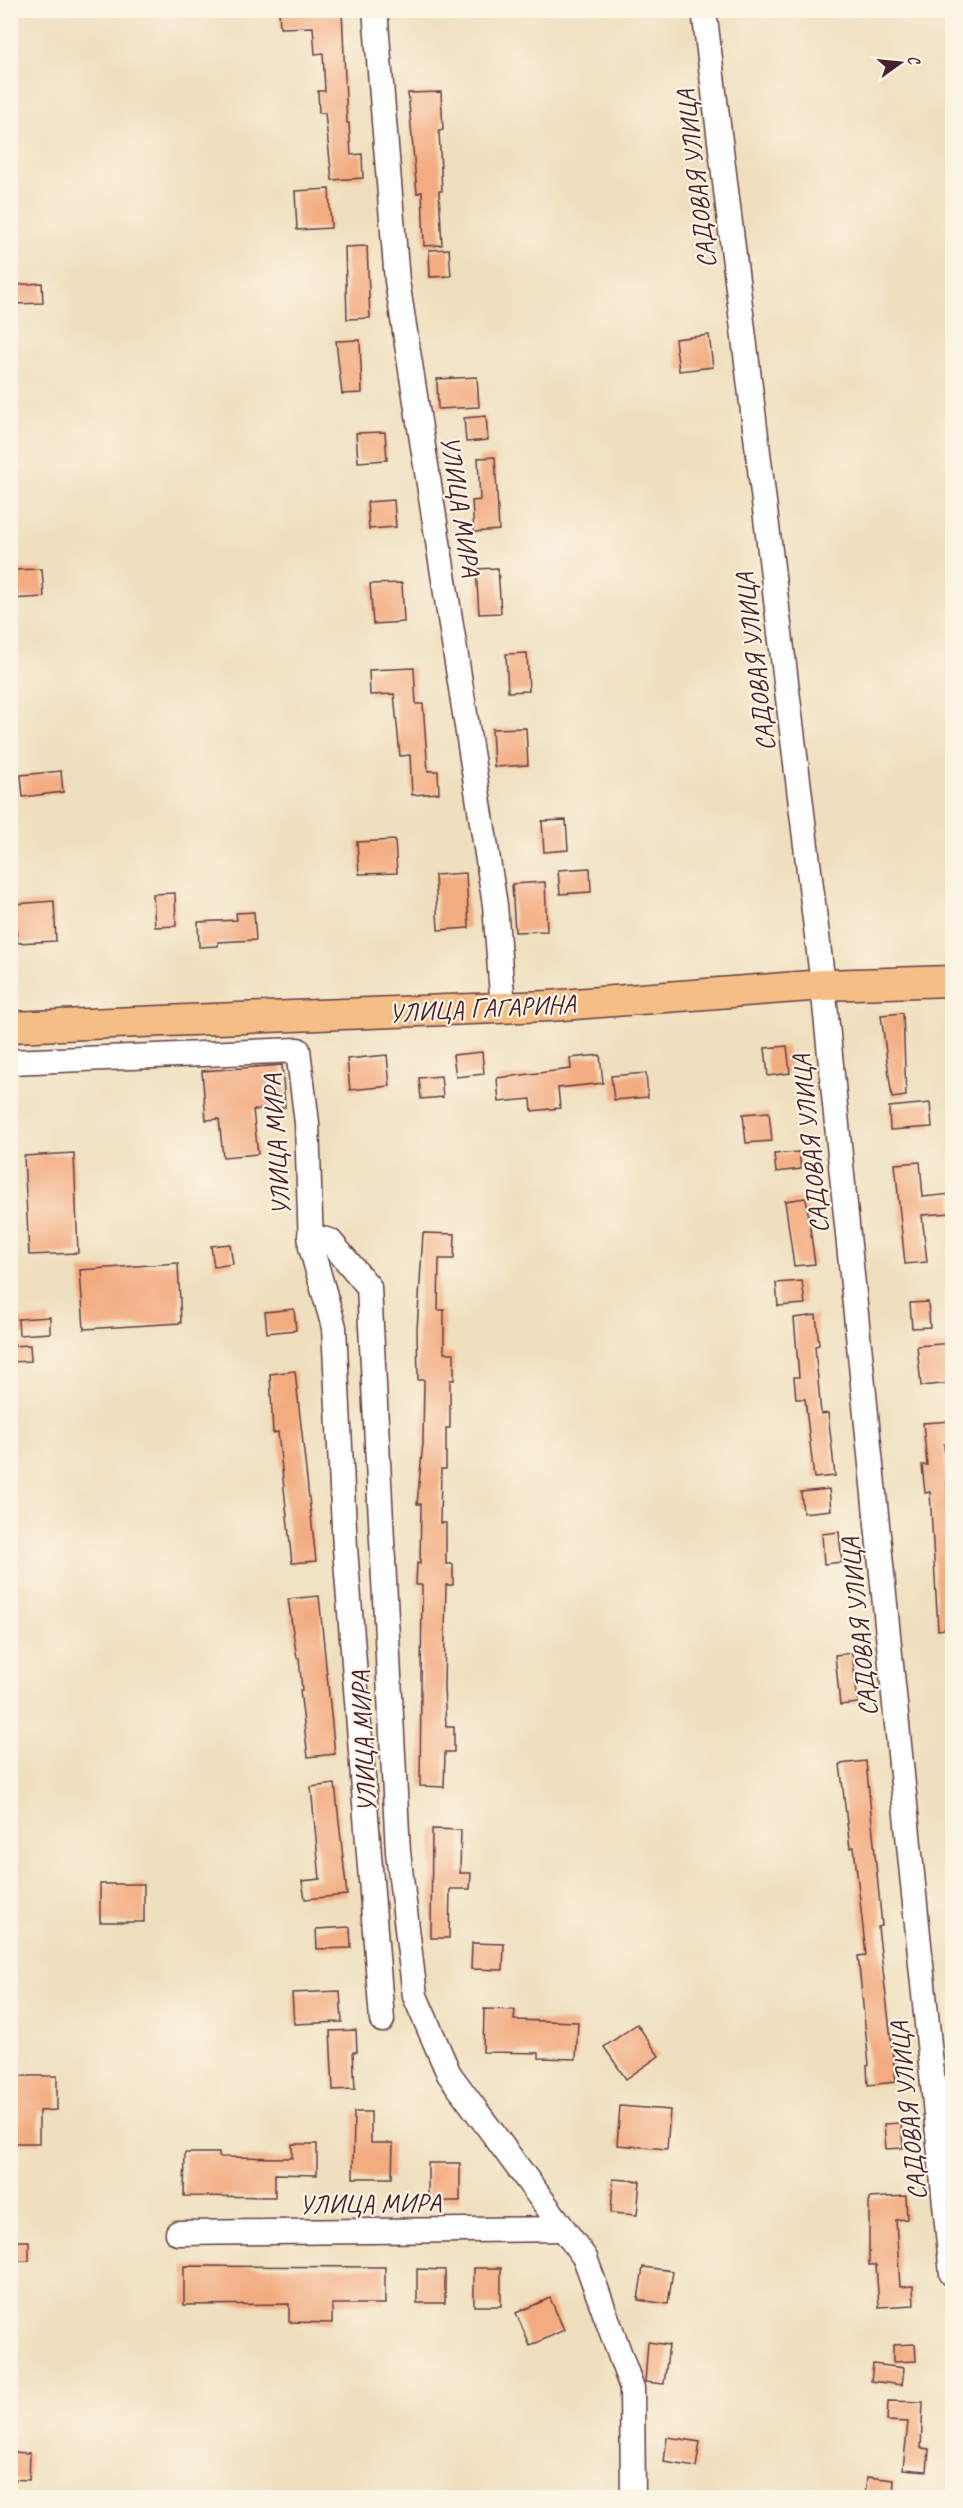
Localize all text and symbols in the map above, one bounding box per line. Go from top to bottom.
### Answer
north arrow [870,33,930,93]
text: С [903,53,925,68]
street label: САДОВАЯ УЛИЦА [669,86,724,270]
street label: УЛИЦА МИРА [433,433,488,580]
street label: САДОВАЯ УЛИЦА [728,569,783,753]
street label: УЛИЦА ГАГАРИНА [388,987,578,1030]
street label: САДОВАЯ УЛИЦА [785,1051,836,1235]
street label: УЛИЦА МИРА [255,1072,298,1217]
street label: САДОВАЯ УЛИЦА [834,1534,885,1718]
street label: УЛИЦА МИРА [343,1669,384,1814]
street label: САДОВАЯ УЛИЦА [883,2018,934,2202]
street label: УЛИЦА МИРА [299,2186,442,2221]

